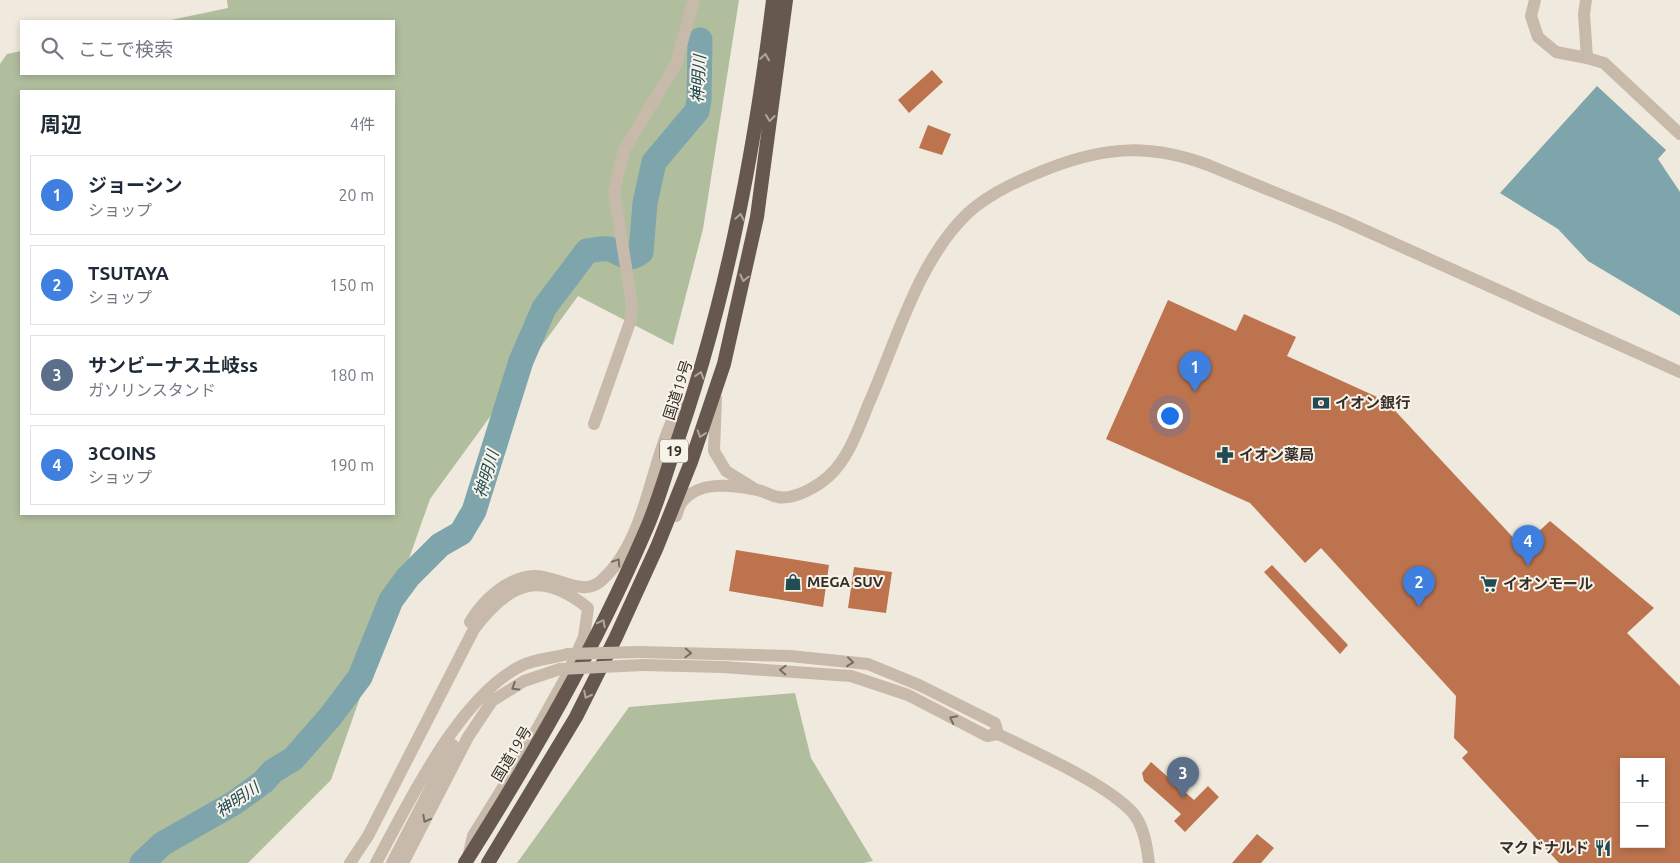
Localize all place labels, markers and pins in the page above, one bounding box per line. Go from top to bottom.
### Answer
pin: 1 [1179,351,1211,392]
bank icon: イオン銀行 [1311,393,1331,413]
place label: イオン銀行 [1335,394,1410,411]
pharmacy icon: イオン薬局 [1215,445,1235,465]
place label: イオン薬局 [1239,446,1314,463]
pin: 4 [1512,525,1544,566]
pin: 2 [1403,566,1435,607]
shop icon: MEGA SUV [783,572,803,592]
place label: MEGA SUV [807,573,884,590]
supermarket icon: イオンモール [1479,574,1499,594]
place label: イオンモール [1503,575,1593,592]
pin: 3 [1167,757,1199,798]
restaurant icon: マクドナルド [1593,838,1613,858]
place label: マクドナルド [1499,839,1589,856]

